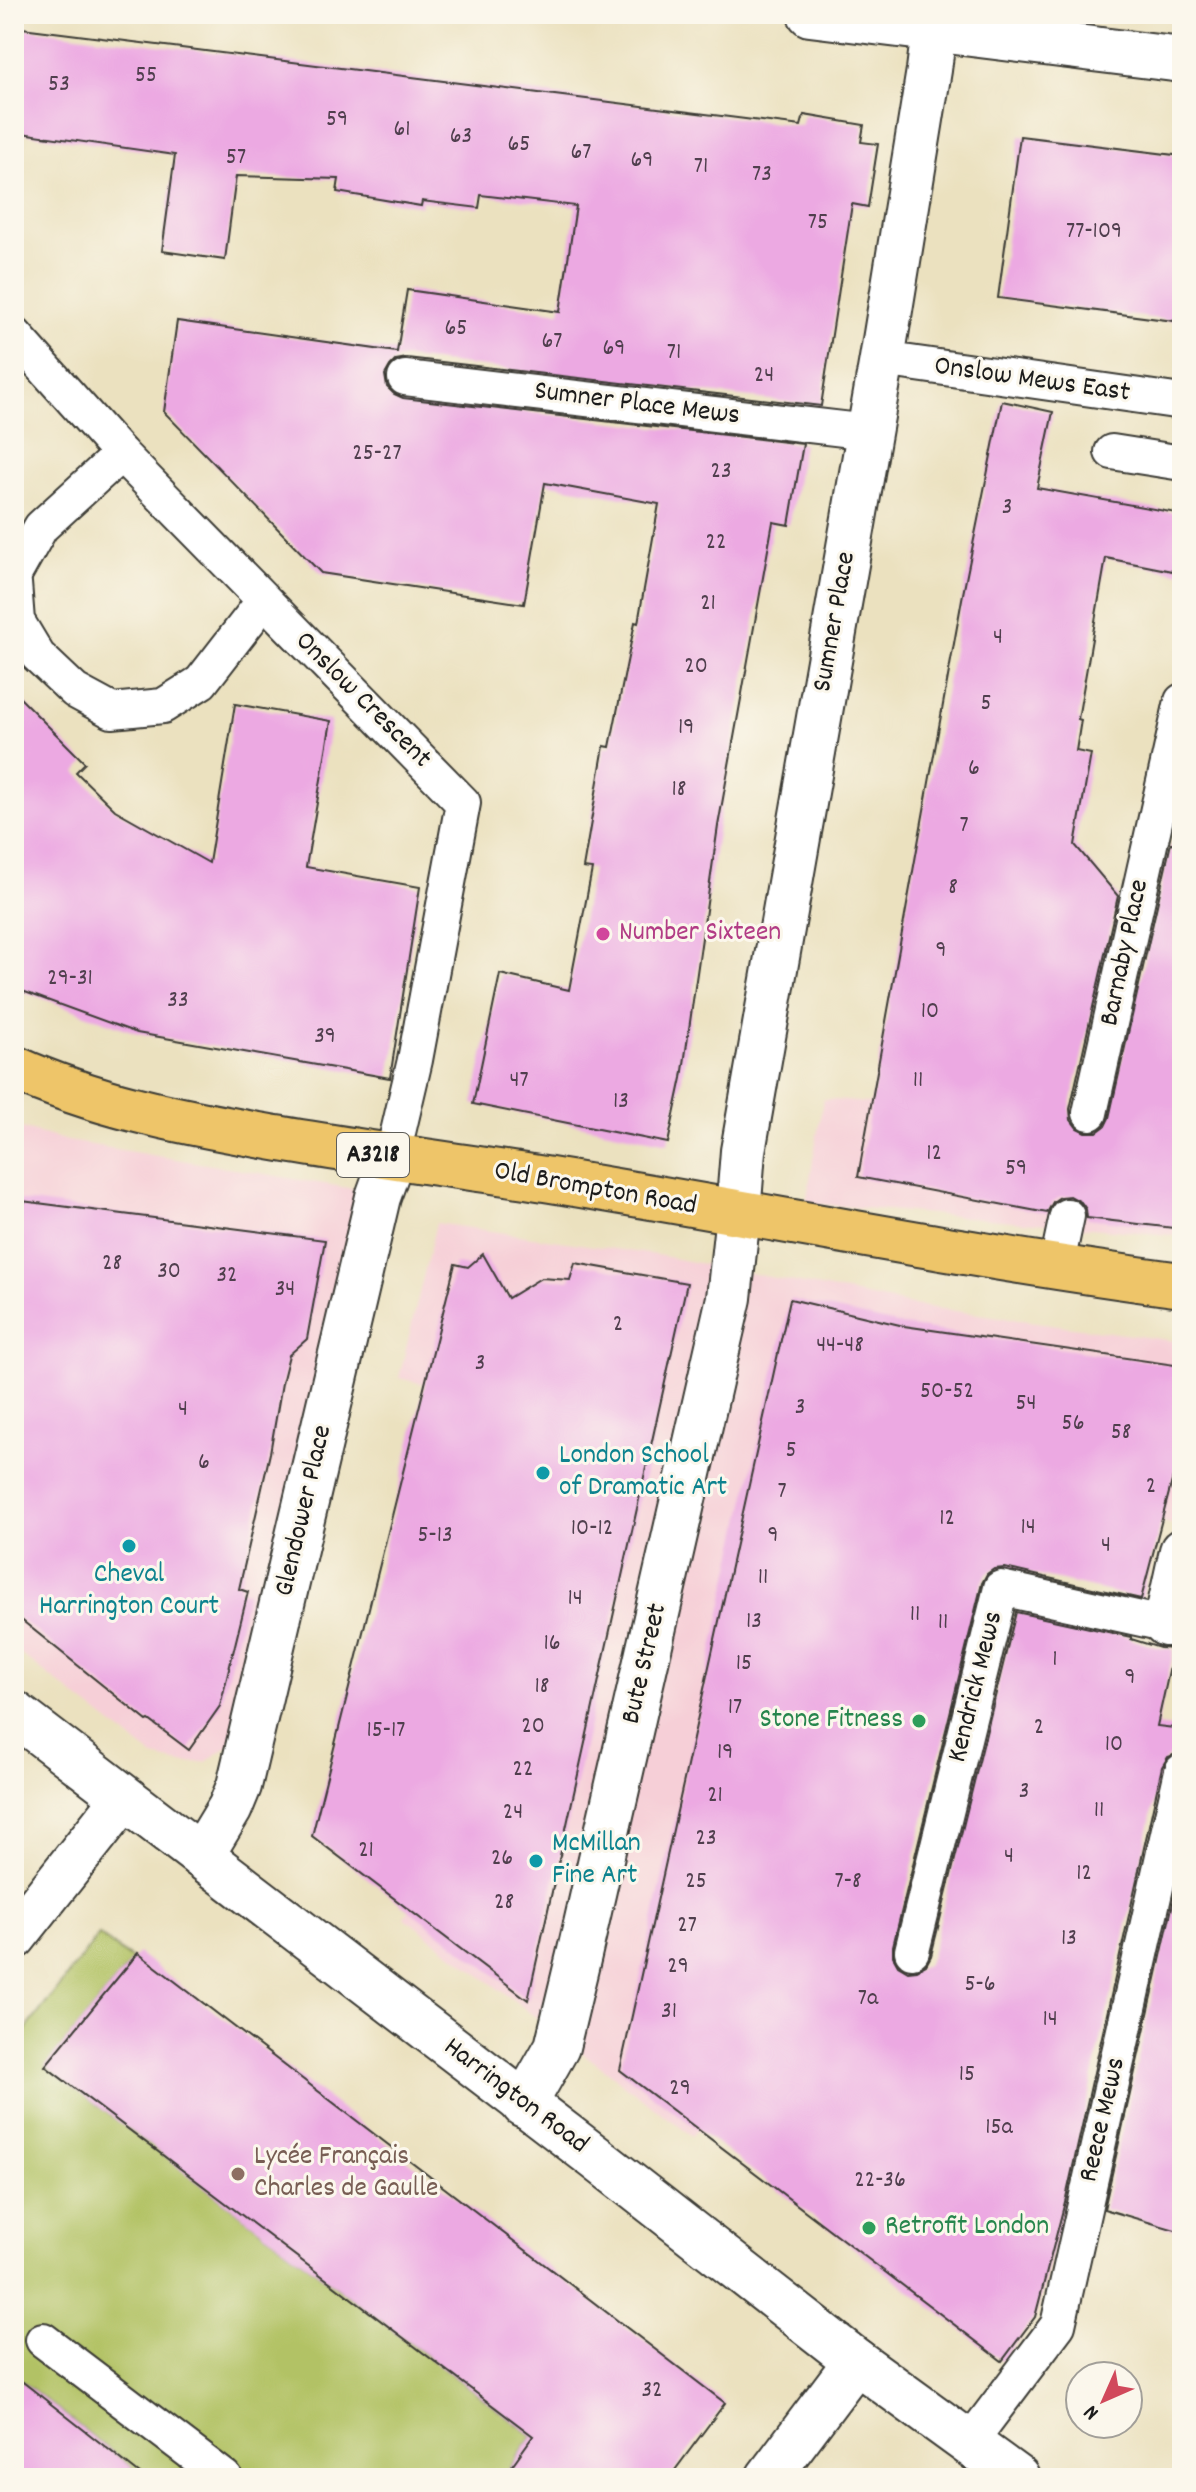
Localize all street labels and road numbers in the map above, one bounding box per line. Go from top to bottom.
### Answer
street label: Onslow Mews East [932,347,1132,415]
street label: Sumner Place Mews [532,373,742,437]
street label: Sumner Place [804,549,868,695]
street label: Onslow Crescent [284,623,440,779]
street label: Barnaby Place [1091,876,1161,1030]
road number: A3218 [337,1133,409,1177]
street label: Old Brompton Road [491,1153,699,1227]
street label: Glendower Place [266,1421,344,1601]
street label: Bute Street [613,1600,679,1728]
street label: Kendrick Mews [939,1607,1015,1767]
street label: Harrington Road [434,2029,596,2165]
street label: Reece Mews [1070,2054,1138,2186]

